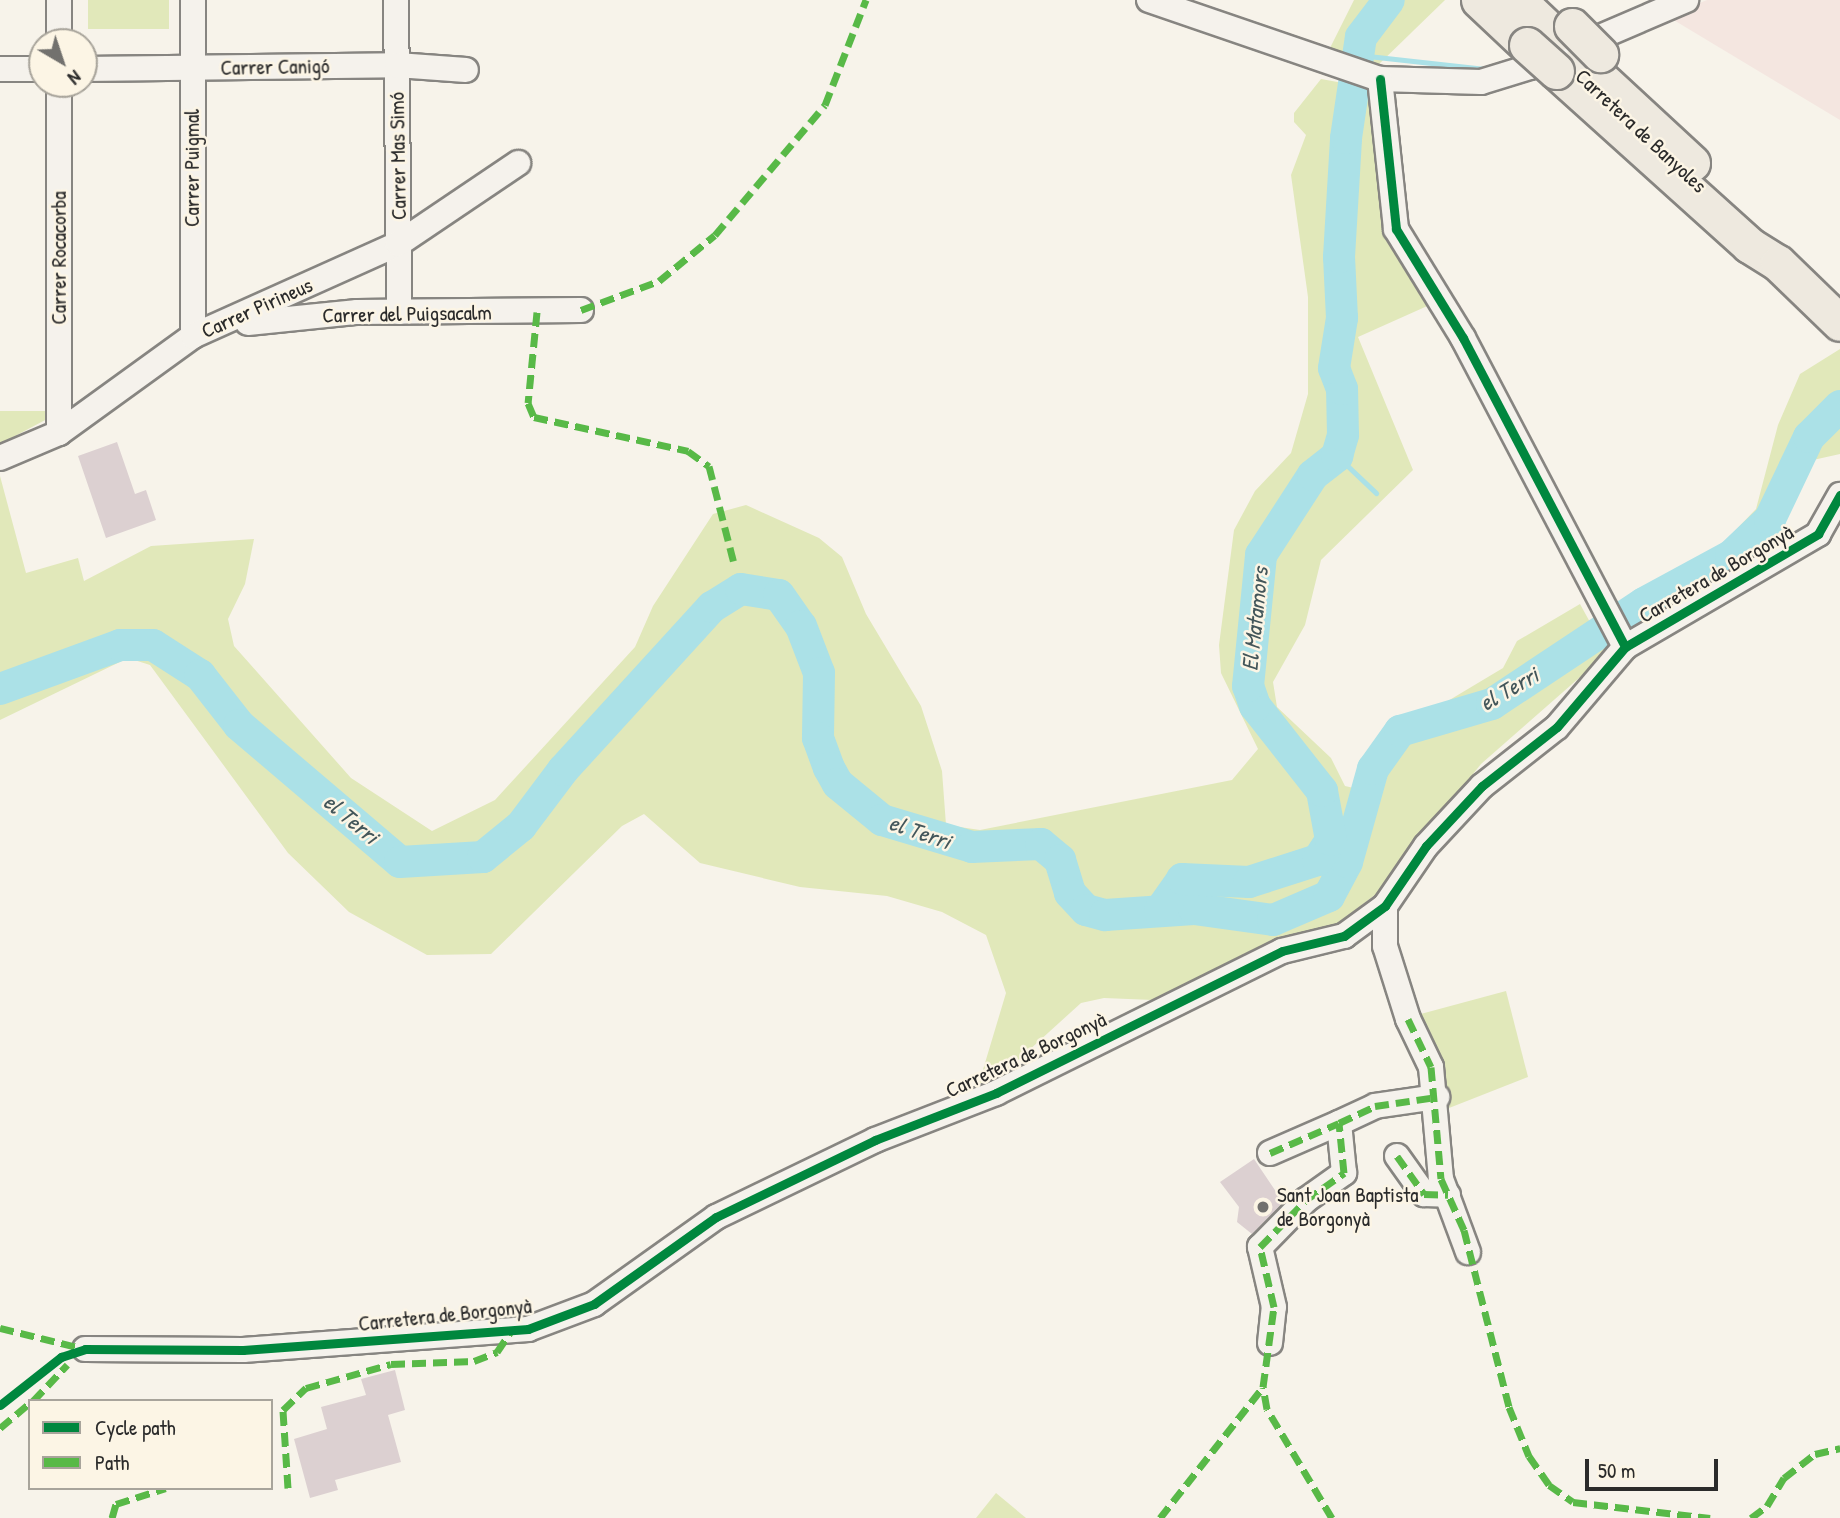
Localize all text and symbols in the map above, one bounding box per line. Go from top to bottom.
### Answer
north arrow [28,28,98,98]
street label: Carrer Canigó [220,53,330,81]
text: N [63,64,87,91]
street label: Carretera de Banyoles [1570,64,1712,198]
street label: Carrer Mas Simó [384,92,412,220]
street label: Carrer Puigmal [179,109,205,227]
street label: Carrer Rocacorba [46,191,72,325]
street label: Carrer Pirineus [197,272,317,344]
street label: Carrer del Puigsacalm [322,300,492,328]
street label: Carretera de Borgonyà [1634,520,1798,628]
water label: El Matamors [1236,566,1274,672]
water label: el Terri [1475,661,1543,717]
water label: el Terri [318,788,384,850]
water label: el Terri [886,809,954,855]
street label: Carretera de Borgonyà [942,1007,1110,1103]
place label: Sant Joan Baptista de Borgonyà [1277,1182,1419,1232]
marker: Sant Joan Baptista de Borgonyà [1255,1199,1271,1215]
street label: Carretera de Borgonyà [357,1293,533,1337]
legend [28,1399,273,1490]
text: Cycle path [95,1413,176,1442]
scale bar [1588,1444,1721,1488]
text: Path [95,1448,129,1477]
text: 50 m [1598,1456,1635,1485]

